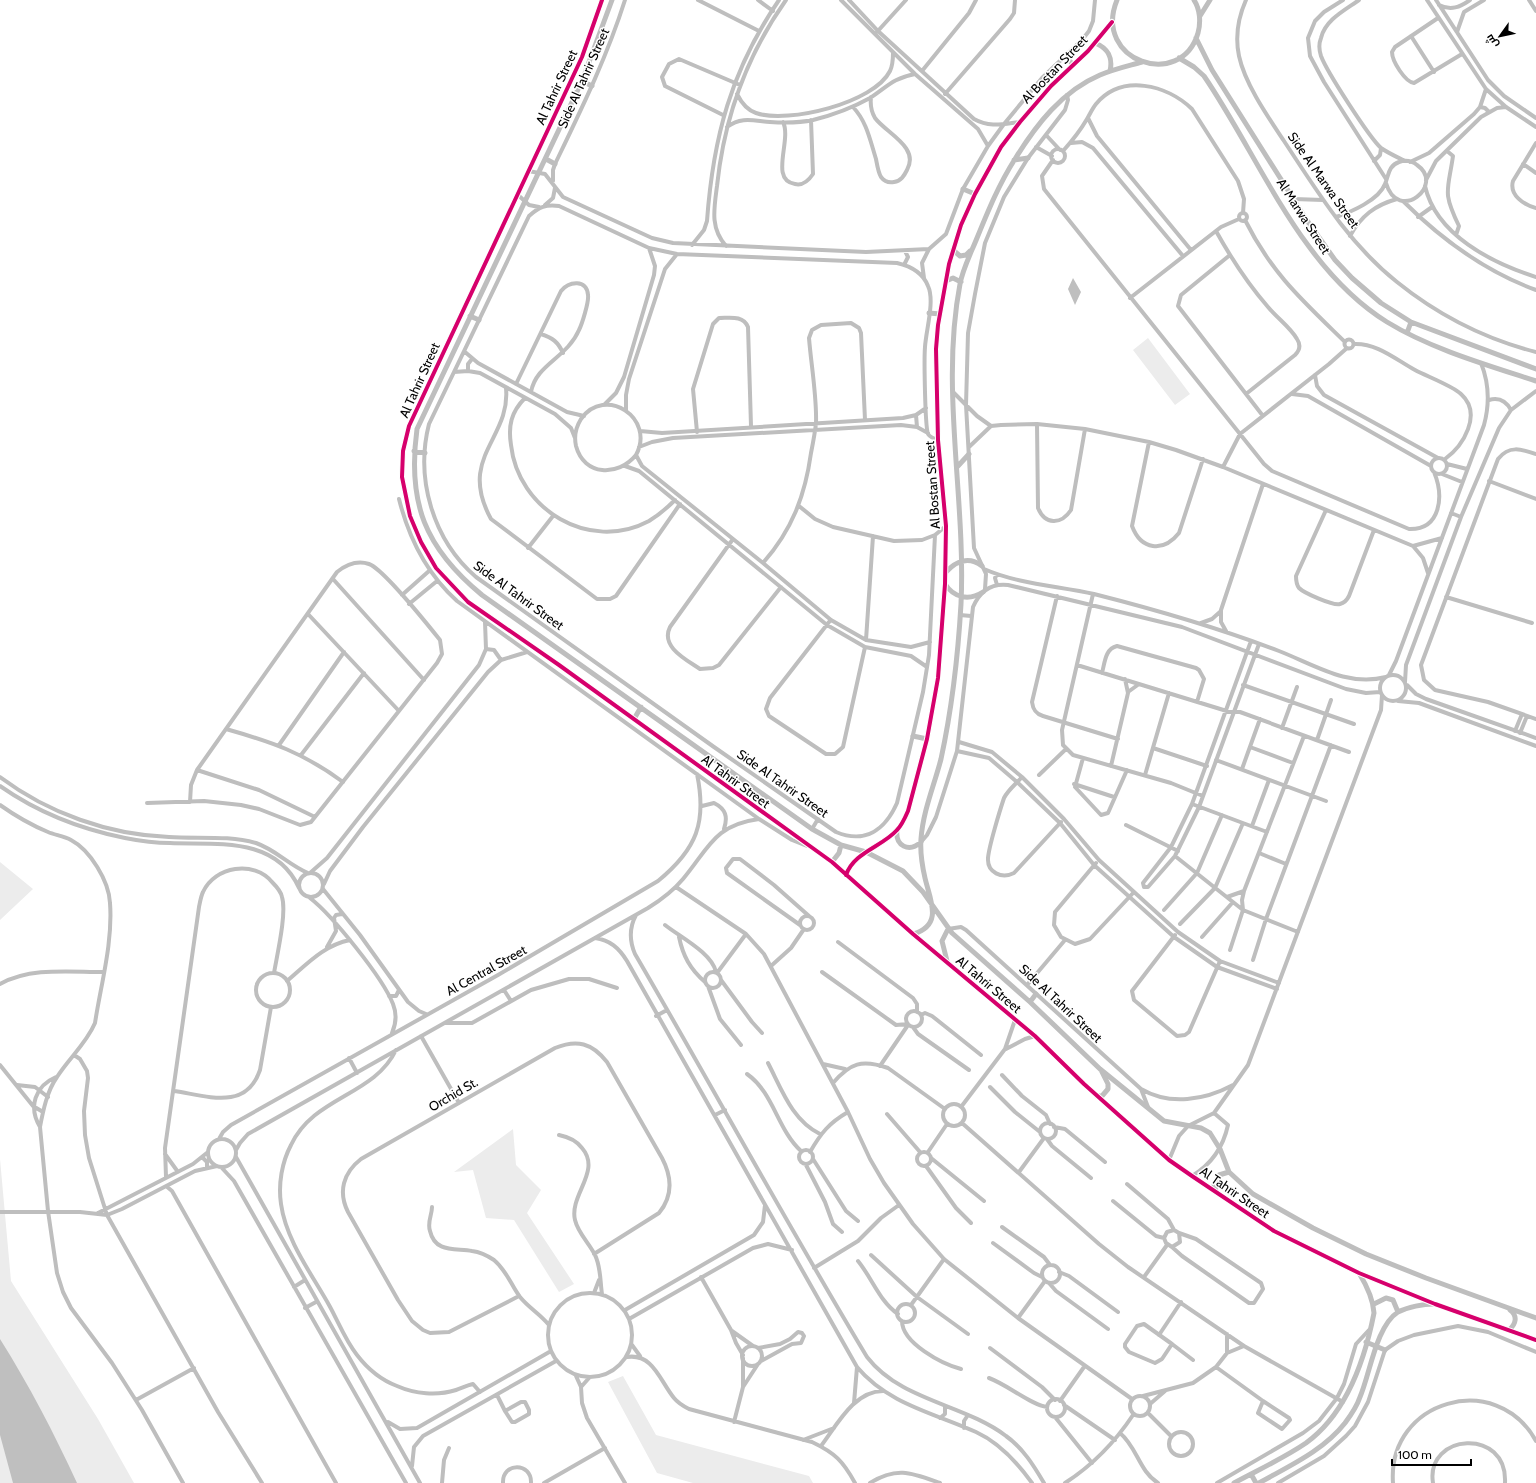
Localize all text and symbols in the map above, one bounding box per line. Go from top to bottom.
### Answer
north arrow [1480,16,1520,56]
street label: Side Al Tahrir Street [554,26,612,130]
street label: Al Bostan Street [1018,31,1091,106]
text: ش [1482,32,1501,51]
street label: Al Tahrir Street [532,47,580,127]
street label: Side Al Marwa Street [1285,129,1363,231]
street label: Al Marwa Street [1274,175,1334,257]
street label: Al Tahrir Street [395,339,443,420]
street label: Al Bostan Street [921,440,943,530]
street label: Side Al Tahrir Street [471,557,568,633]
street label: Side Al Tahrir Street [734,746,832,821]
street label: Al Tahrir Street [699,751,774,812]
street label: Al Central Street [443,941,530,999]
street label: Al Tahrir Street [953,952,1026,1016]
street label: Side Al Tahrir Street [1016,960,1106,1046]
street label: Orchid St. [426,1073,481,1114]
street label: Al Tahrir Street [1197,1163,1273,1222]
scale bar [1392,1441,1471,1467]
text: 100 m [1398,1447,1432,1462]

